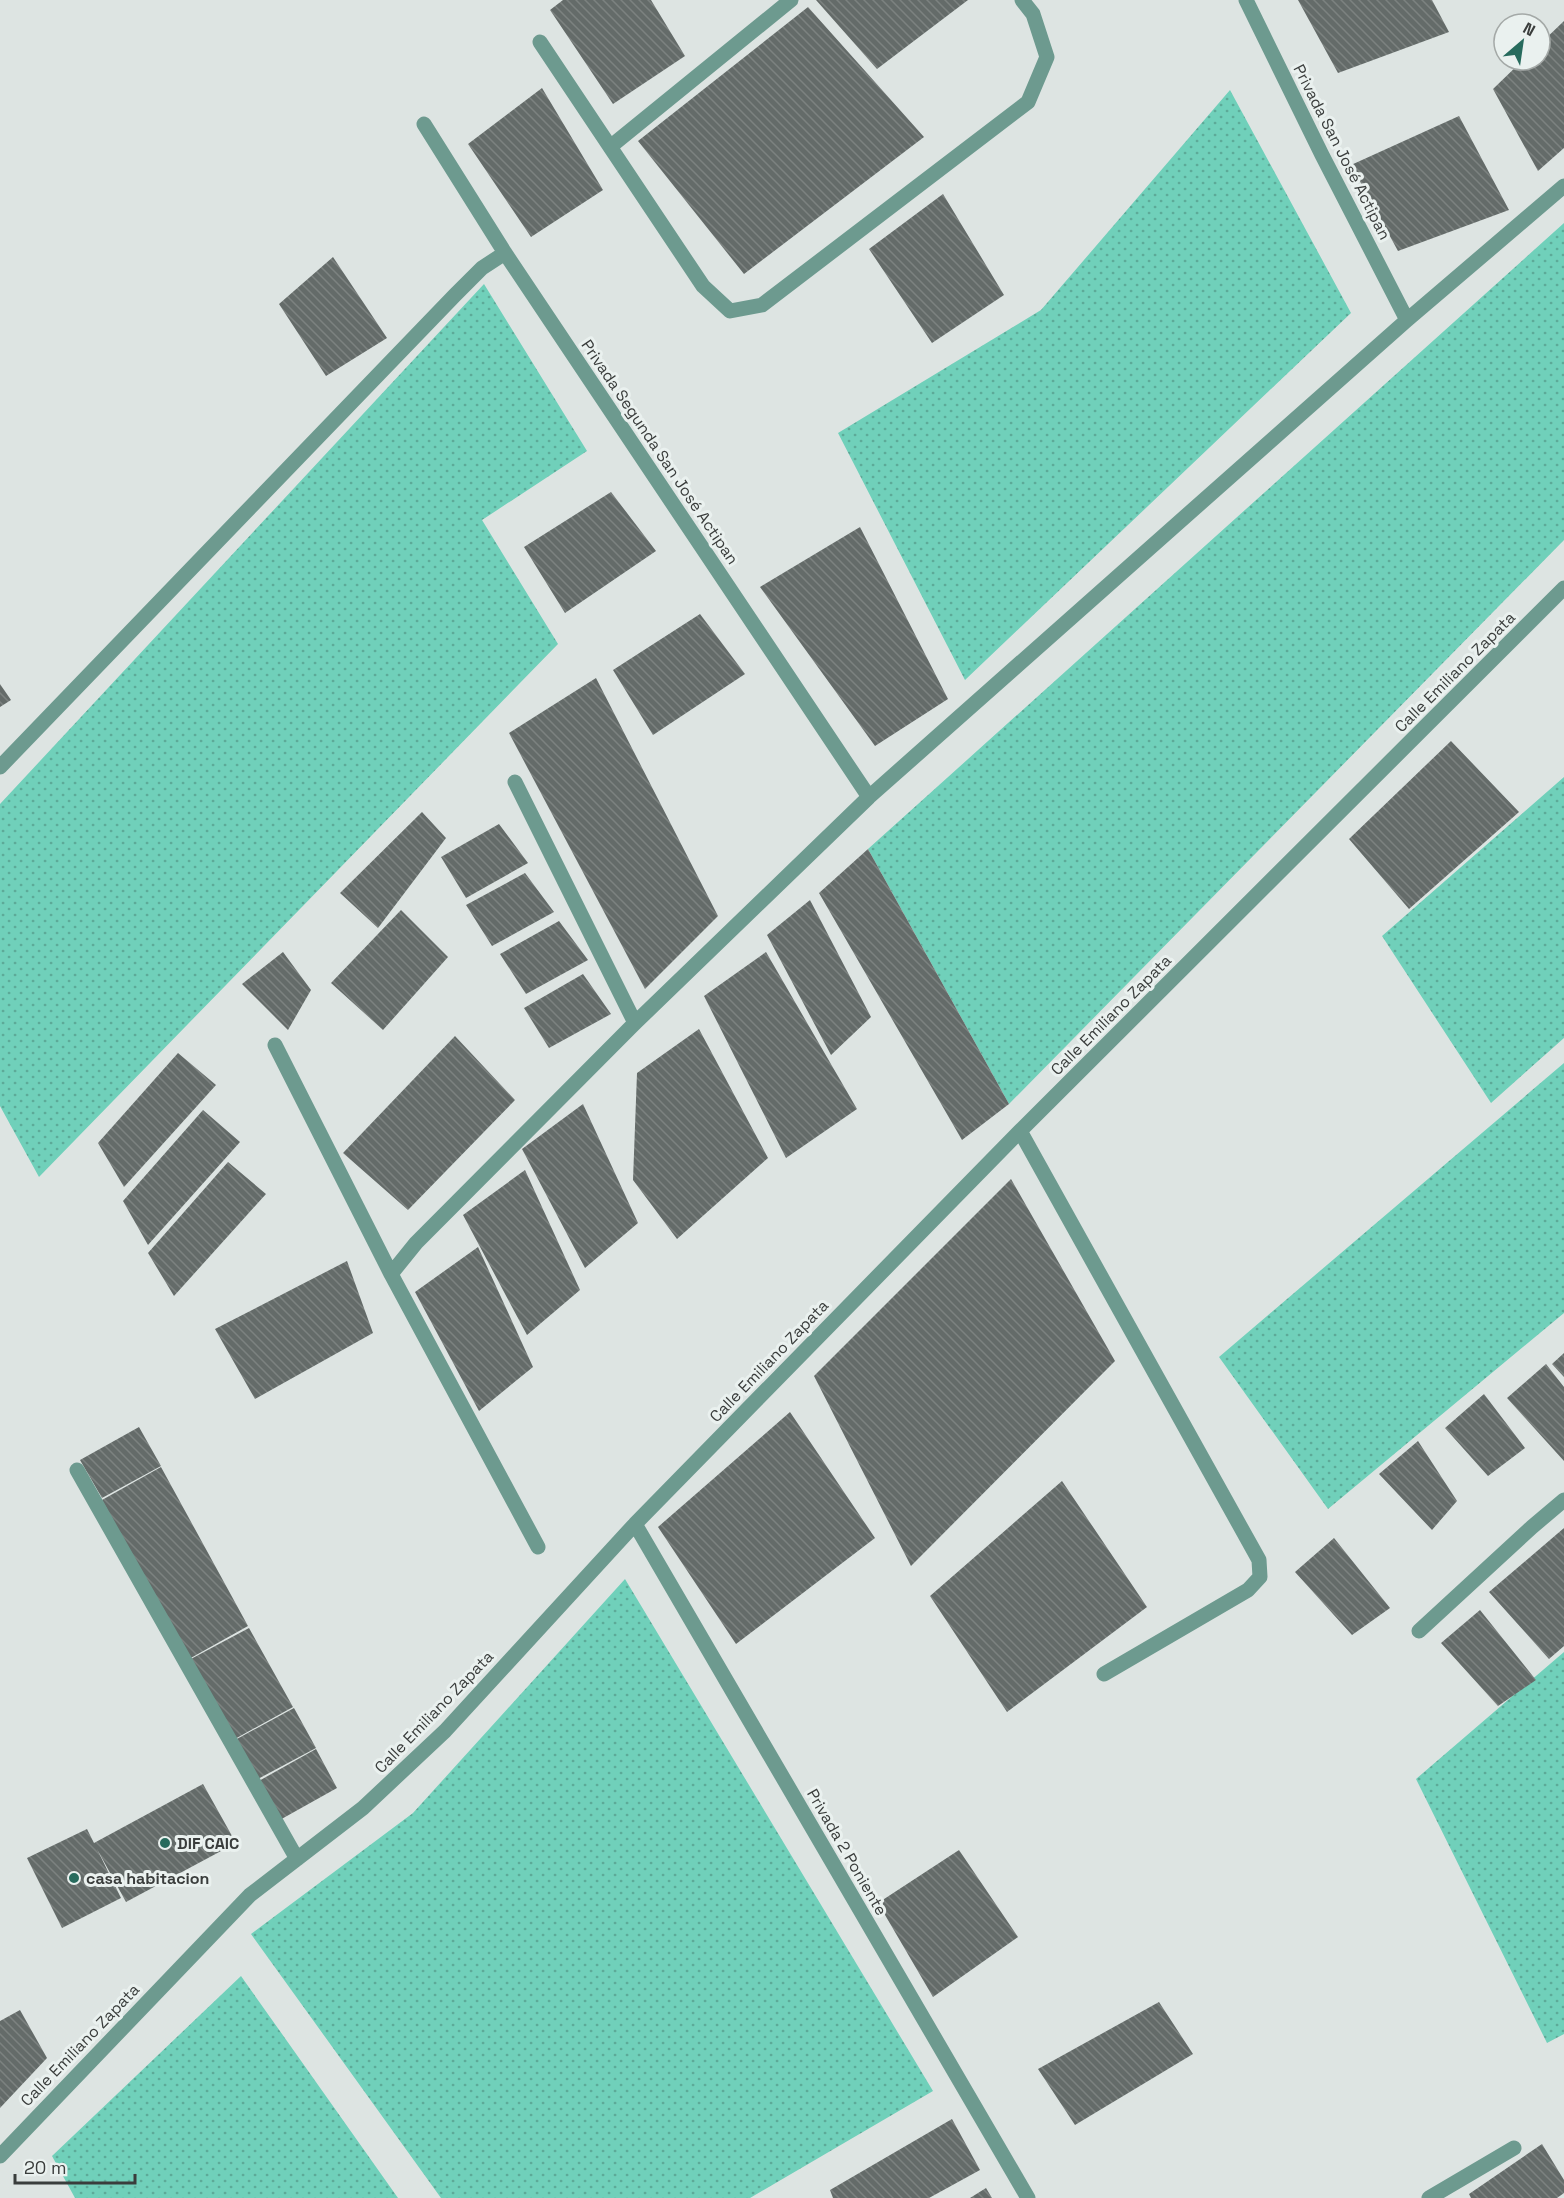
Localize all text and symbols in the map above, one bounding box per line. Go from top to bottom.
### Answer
north arrow [1492,12,1552,72]
text: N [1519,18,1539,41]
street label: Privada San José Actipan [1289,61,1395,243]
street label: Privada Segunda San José Actipan [577,335,743,569]
street label: Calle Emiliano Zapata [1390,607,1520,737]
street label: Calle Emiliano Zapata [1046,950,1176,1080]
street label: Calle Emiliano Zapata [705,1295,833,1427]
street label: Calle Emiliano Zapata [370,1646,498,1778]
street label: Privada 2 Poniente [802,1785,892,1919]
place label: DIF CAIC [177,1833,239,1854]
marker: DIF CAIC [158,1836,172,1850]
place label: casa habitacion [86,1868,209,1889]
marker: casa habitacion [67,1871,81,1885]
street label: Calle Emiliano Zapata [16,1979,144,2111]
scale bar [15,2147,135,2185]
text: 20 m [24,2156,67,2179]

